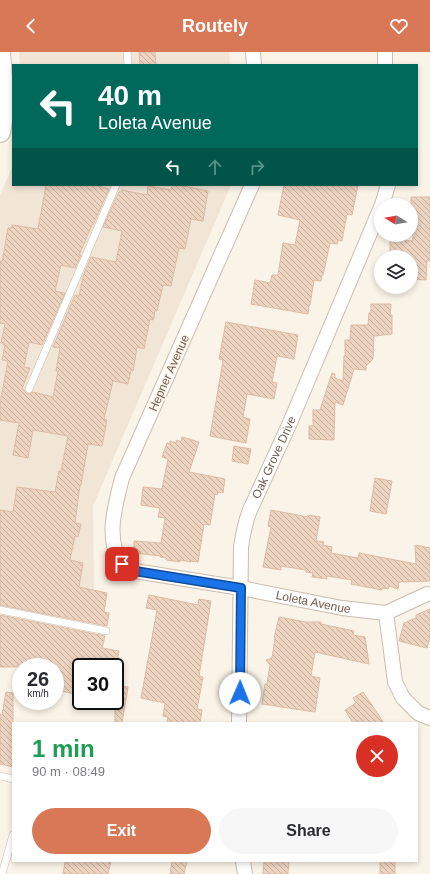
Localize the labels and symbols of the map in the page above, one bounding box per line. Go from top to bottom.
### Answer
north arrow [374,198,418,242]
street label: Hepner Avenue [146,332,192,414]
street label: Oak Grove Drive [249,414,299,501]
pin [105,547,139,581]
street label: Loleta Avenue [275,588,352,616]
speed limit sign: 30 [72,658,124,710]
position arrow [219,672,261,714]

